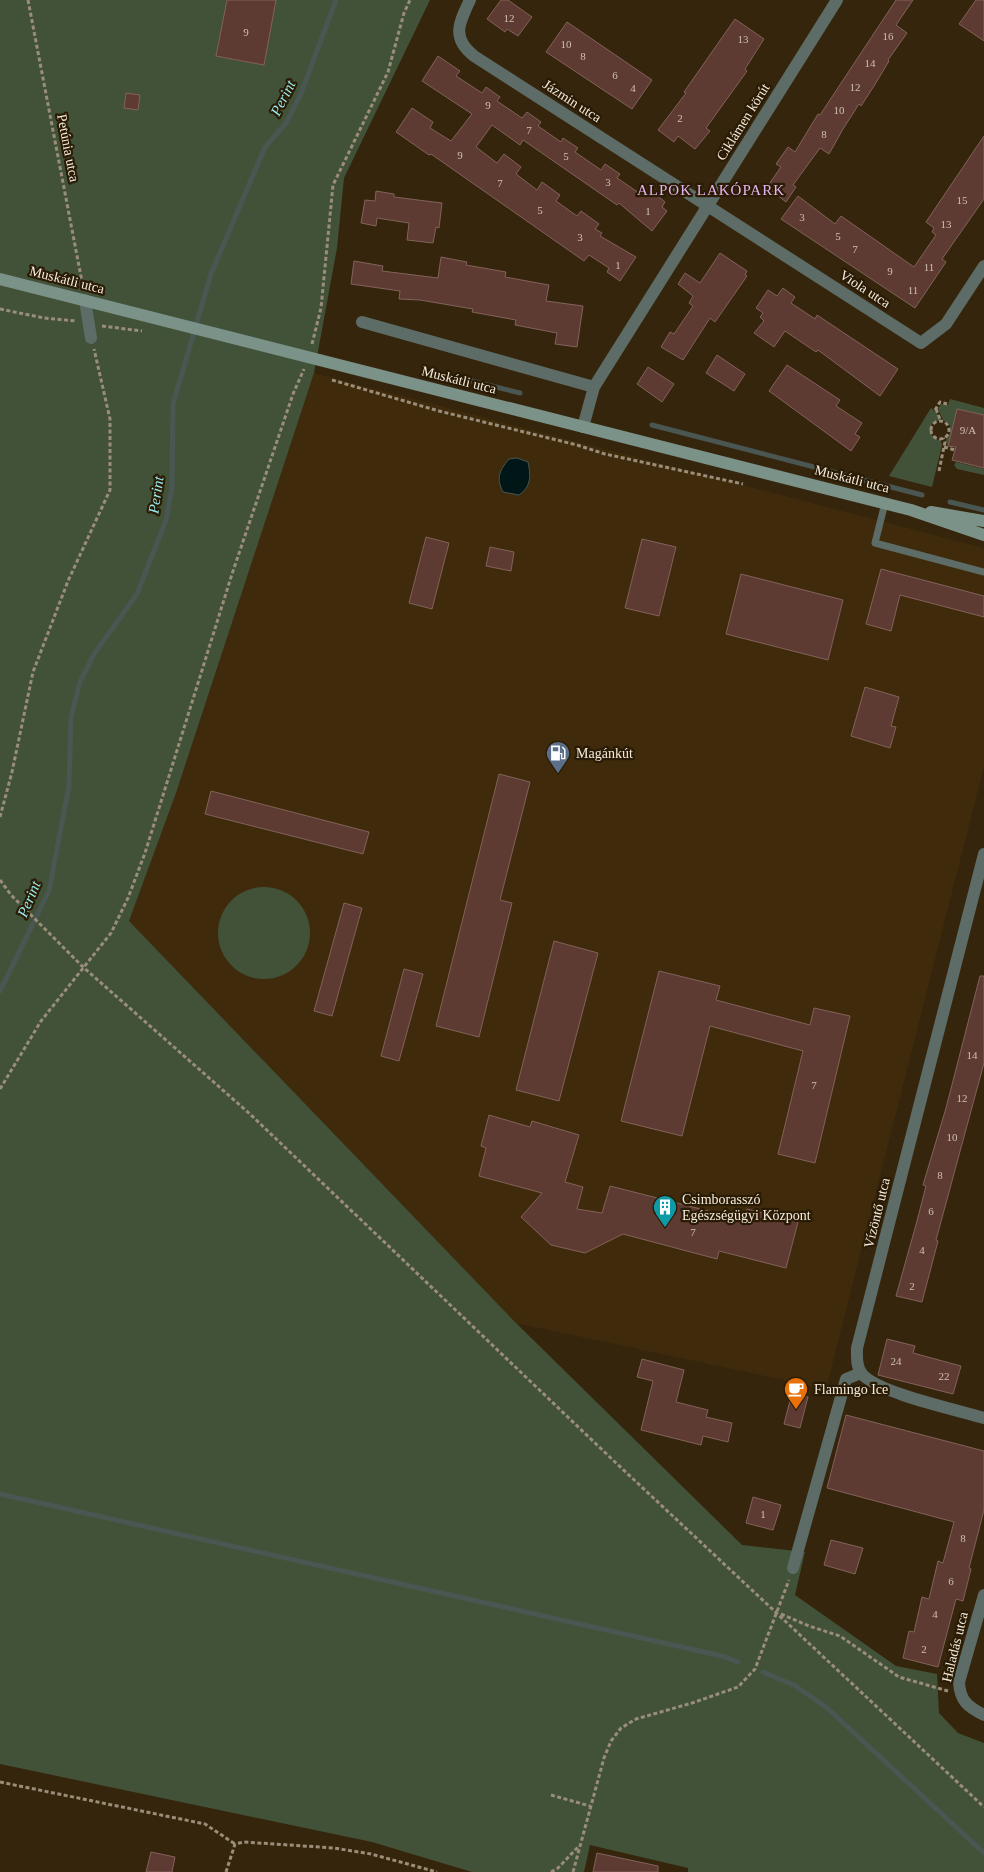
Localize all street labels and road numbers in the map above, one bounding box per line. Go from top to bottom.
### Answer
street label: Jázmin utca [540,77,605,126]
street label: Ciklámen körút [713,81,773,163]
street label: Petúnia utca [54,113,82,184]
street label: Muskátli utca [28,263,107,297]
street label: Viola utca [837,267,894,311]
street label: Muskátli utca [420,363,499,397]
street label: Muskátli utca [813,462,892,496]
street label: Vízöntő utca [861,1176,893,1250]
street label: Haladás utca [939,1610,971,1684]

